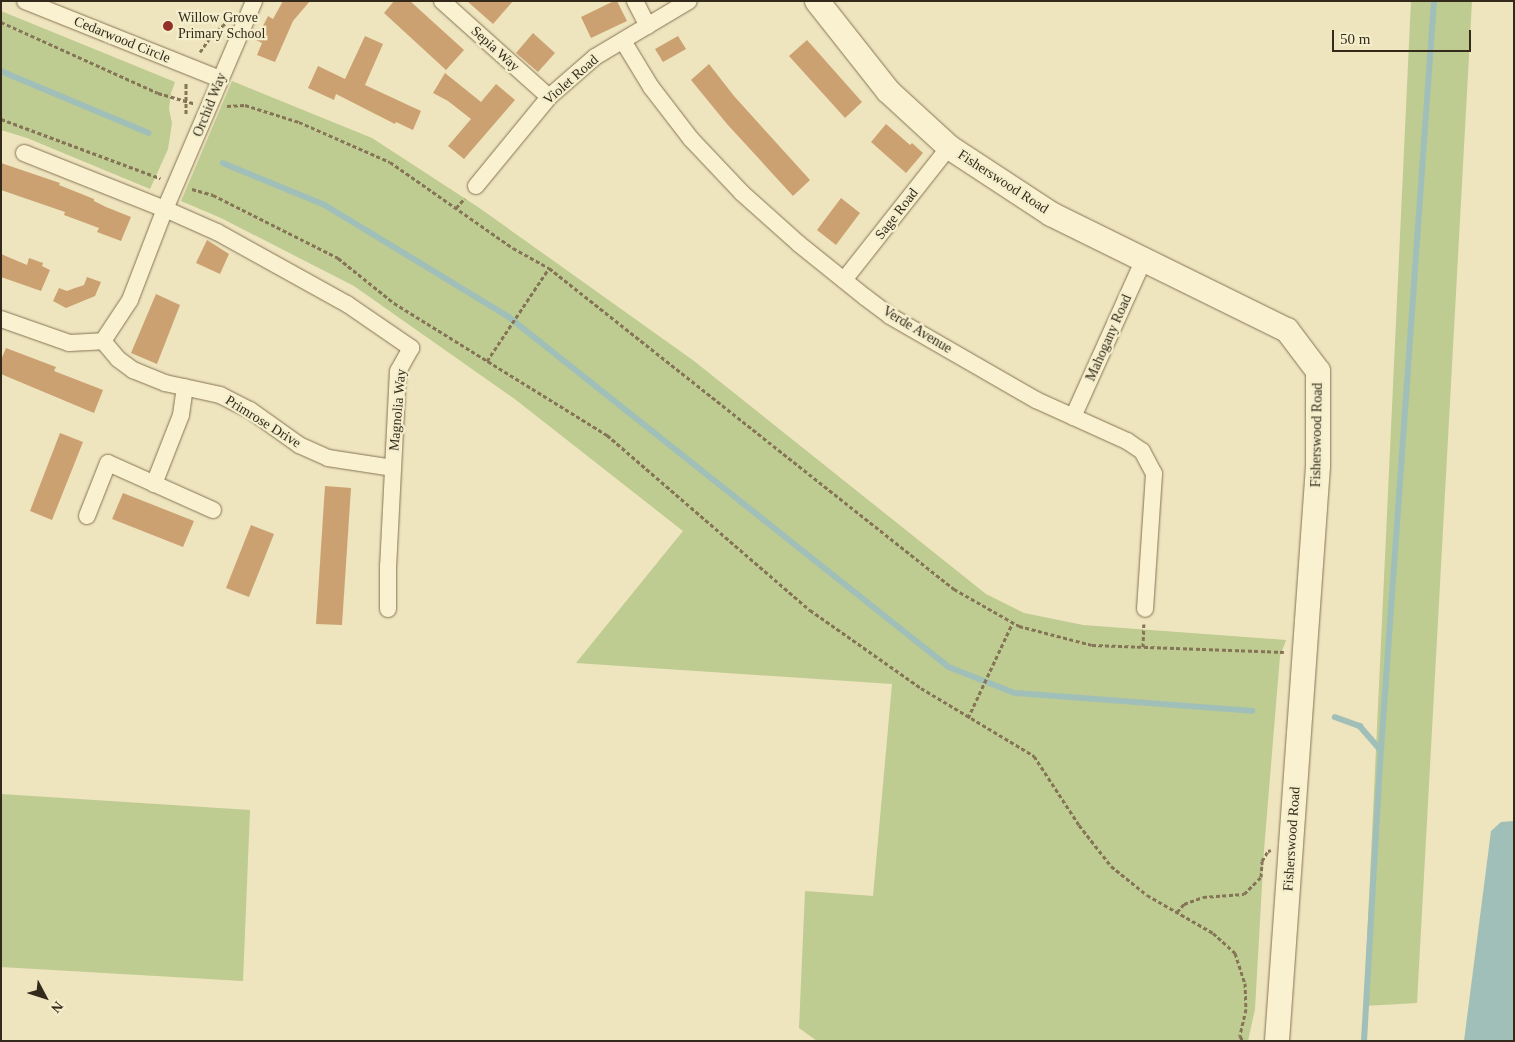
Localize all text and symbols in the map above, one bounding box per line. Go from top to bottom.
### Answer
place label: Willow Grove Primary School [178,10,265,42]
street label: Cedarwood Circle [71,13,173,67]
marker: Willow Grove Primary School [162,20,174,32]
scale bar [1335,20,1474,52]
street label: Sepia Way [467,23,523,75]
text: 50 m [1340,31,1370,47]
street label: Violet Road [540,52,602,108]
street label: Orchid Way [190,70,230,140]
street label: Fisherswood Road [955,146,1051,218]
street label: Sage Road [872,185,922,243]
street label: Mahogany Road [1082,292,1136,384]
street label: Verde Avenue [879,303,955,357]
street label: Magnolia Way [386,368,410,452]
street label: Fisherswood Road [1308,383,1326,487]
street label: Primrose Drive [222,392,304,452]
street label: Fisherswood Road [1280,786,1304,892]
north arrow [20,972,70,1022]
text: N [48,998,66,1016]

